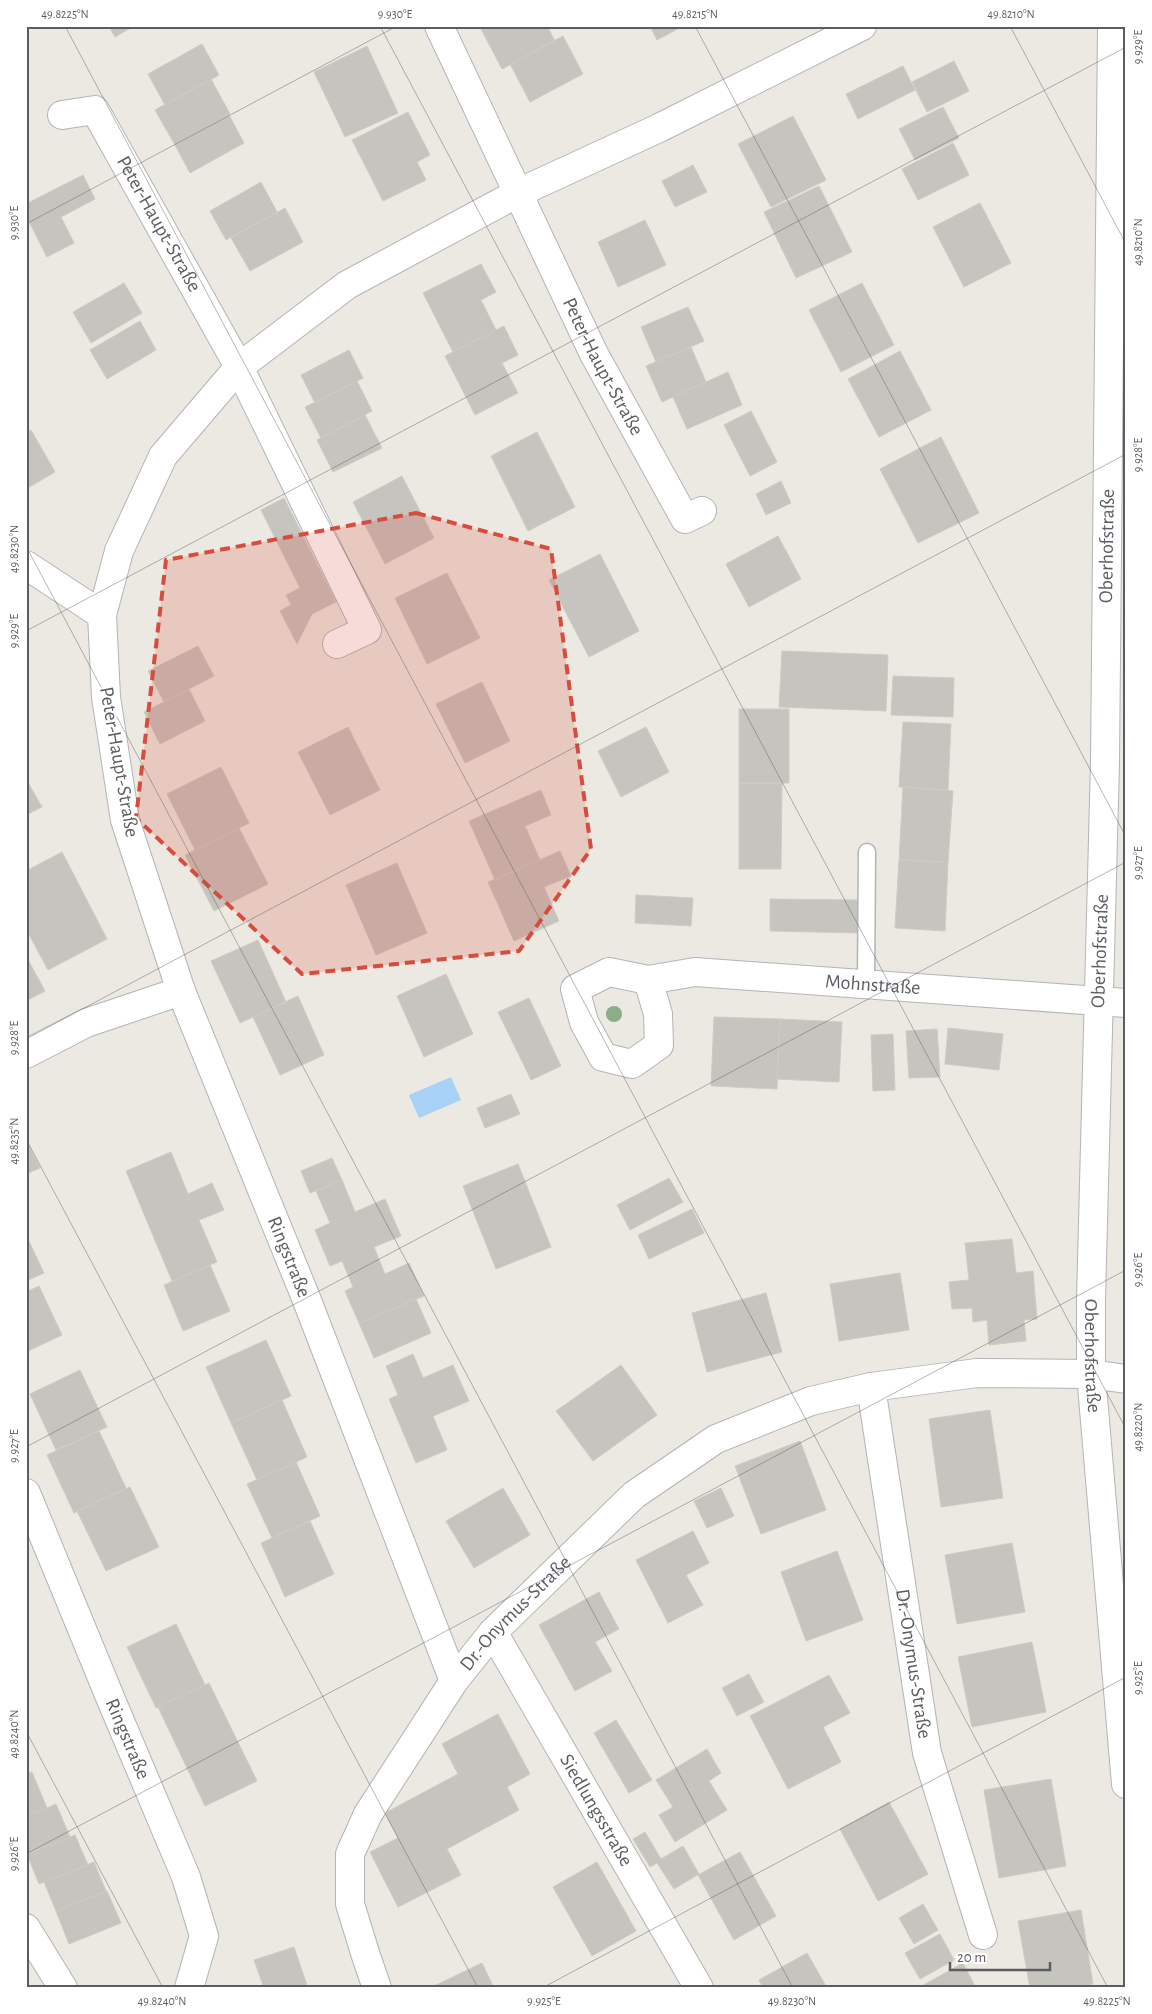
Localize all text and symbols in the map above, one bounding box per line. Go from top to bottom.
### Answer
text: 49.8225°N [41,8,89,20]
text: 9.930°E [378,8,413,20]
text: 49.8215°N [672,8,718,20]
text: 49.8210°N [987,8,1035,20]
text: 9.929°E [1132,30,1144,64]
street label: Peter-Haupt-Straße [113,153,205,295]
text: 9.930°E [8,205,20,240]
text: 49.8210°N [1132,218,1144,266]
street label: Peter-Haupt-Straße [559,295,647,439]
text: 9.928°E [1132,438,1144,472]
street label: Oberhofstraße [1096,489,1118,603]
text: 49.8230°N [8,525,20,573]
text: 9.929°E [8,614,20,648]
street label: Peter-Haupt-Straße [96,685,142,839]
text: 9.927°E [1132,846,1144,880]
street label: Oberhofstraße [1088,894,1112,1008]
street label: Mohnstraße [825,971,921,998]
text: 9.928°E [8,1021,20,1055]
text: 49.8235°N [8,1118,20,1164]
street label: Ringstraße [264,1214,314,1300]
text: 9.926°E [1132,1253,1144,1287]
street label: Oberhofstraße [1081,1299,1104,1414]
text: 49.8220°N [1132,1403,1144,1451]
text: 9.927°E [8,1429,20,1463]
street label: Dr.-Onymus-Straße [456,1552,575,1675]
street label: Dr.-Onymus-Straße [892,1588,935,1740]
text: 9.925°E [1132,1661,1144,1695]
street label: Ringstraße [102,1695,153,1782]
text: 49.8240°N [8,1709,20,1759]
street label: Siedlungsstraße [556,1751,636,1870]
text: 9.926°E [8,1837,20,1871]
scale bar [950,1939,1050,1971]
text: 20 m [957,1950,986,1965]
text: 49.8240°N [137,1995,187,2007]
text: 9.925°E [527,1995,561,2007]
text: 49.8230°N [768,1995,816,2007]
text: 49.8225°N [1083,1995,1131,2007]

